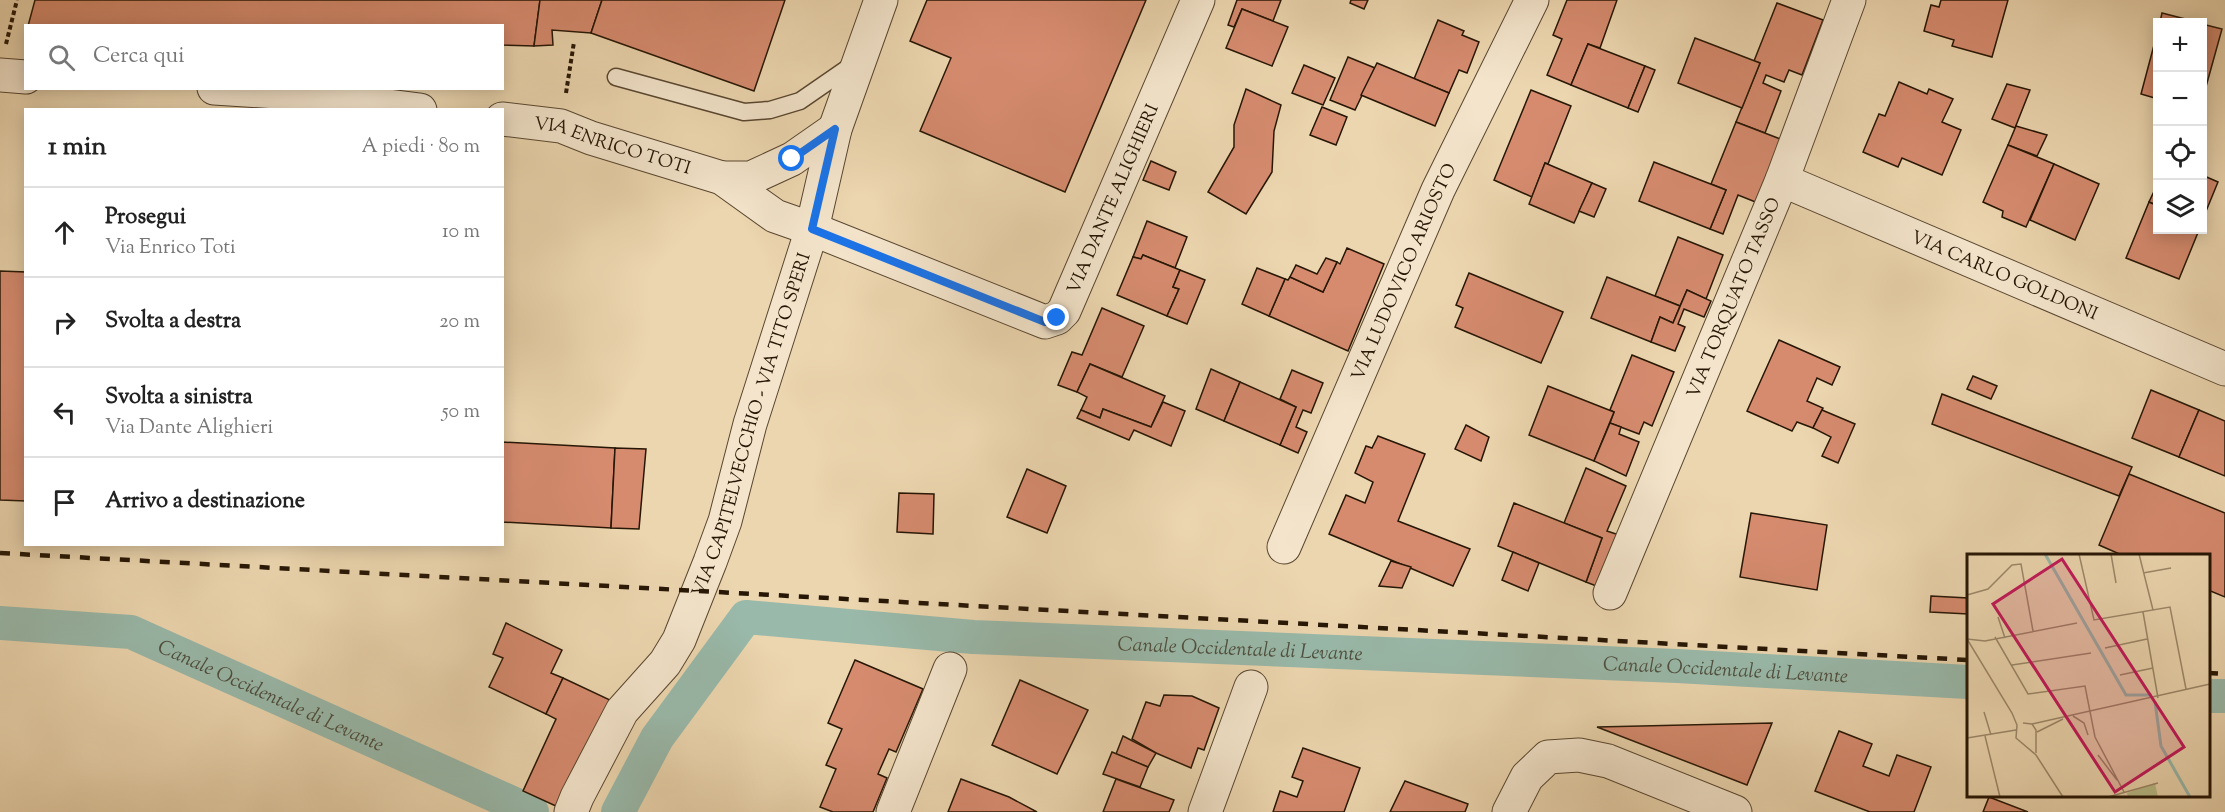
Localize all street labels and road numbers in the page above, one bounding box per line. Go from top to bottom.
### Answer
street label: VIA DANTE ALIGHIERI [1062,100,1167,298]
street label: VIA ENRICO TOTI [532,112,694,183]
street label: VIA LUDOVICO ARIOSTO [1346,159,1464,385]
street label: VIA TORQUATO TASSO [1682,194,1788,403]
street label: VIA CARLO GOLDONI [1906,225,2101,328]
street label: VIA CAPITELVECCHIO - VIA TITO SPERI [686,250,819,601]

